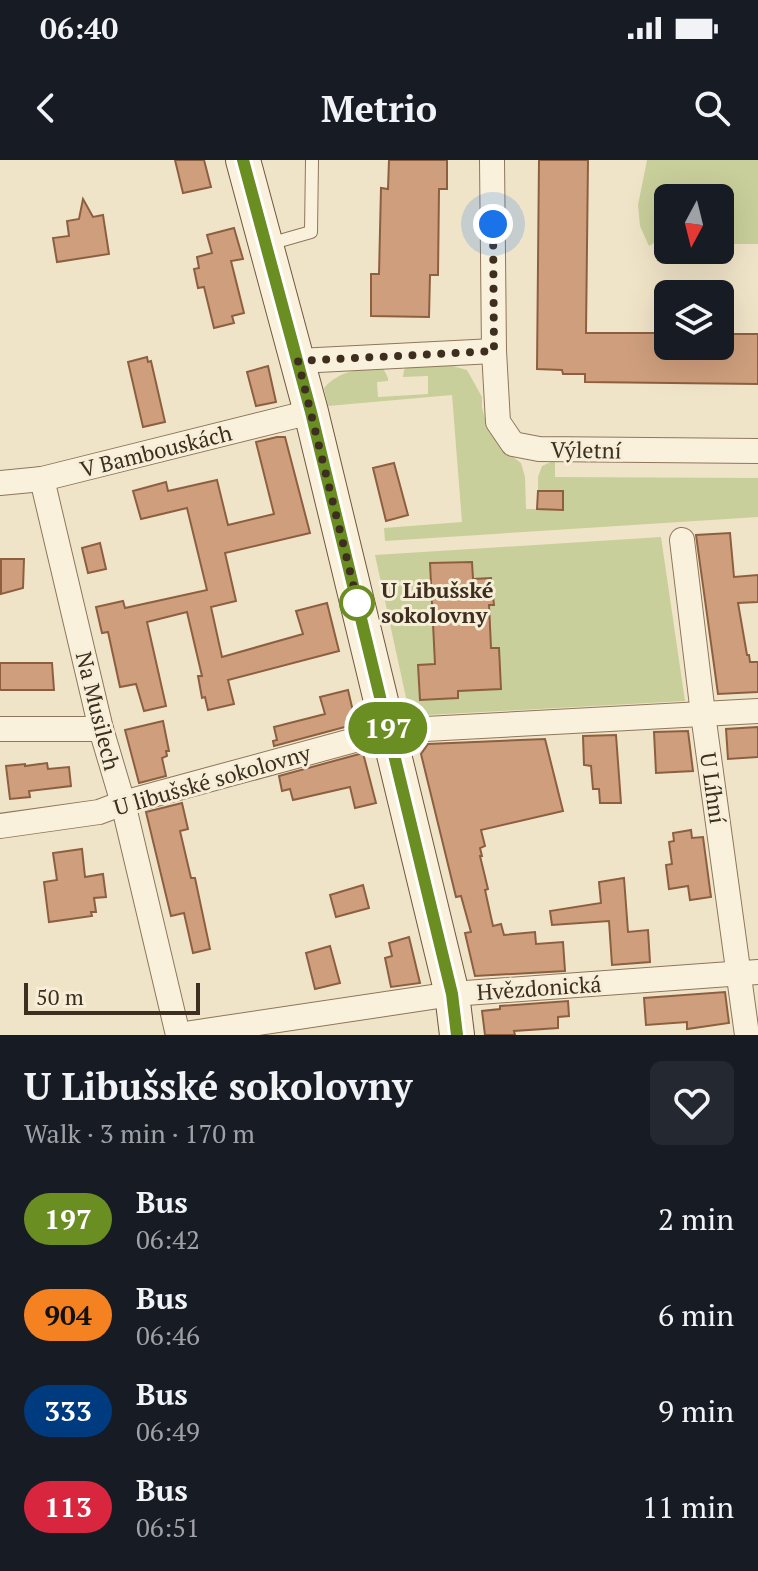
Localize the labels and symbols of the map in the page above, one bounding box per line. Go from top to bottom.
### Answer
north arrow [654,184,734,264]
your location [473,204,513,244]
street label: V Bambouskách [77,418,235,483]
street label: Výletní [550,434,622,465]
place label: U Libušské sokolovny [381,575,494,629]
marker: U Libušské sokolovny [340,586,374,620]
street label: Na Musilech [70,649,127,773]
line badge: 197 [342,702,434,754]
street label: U libušské sokolovny [110,737,314,821]
street label: U Líhní [694,751,733,826]
street label: Hvězdonická [476,969,602,1006]
scale bar [24,979,200,1015]

